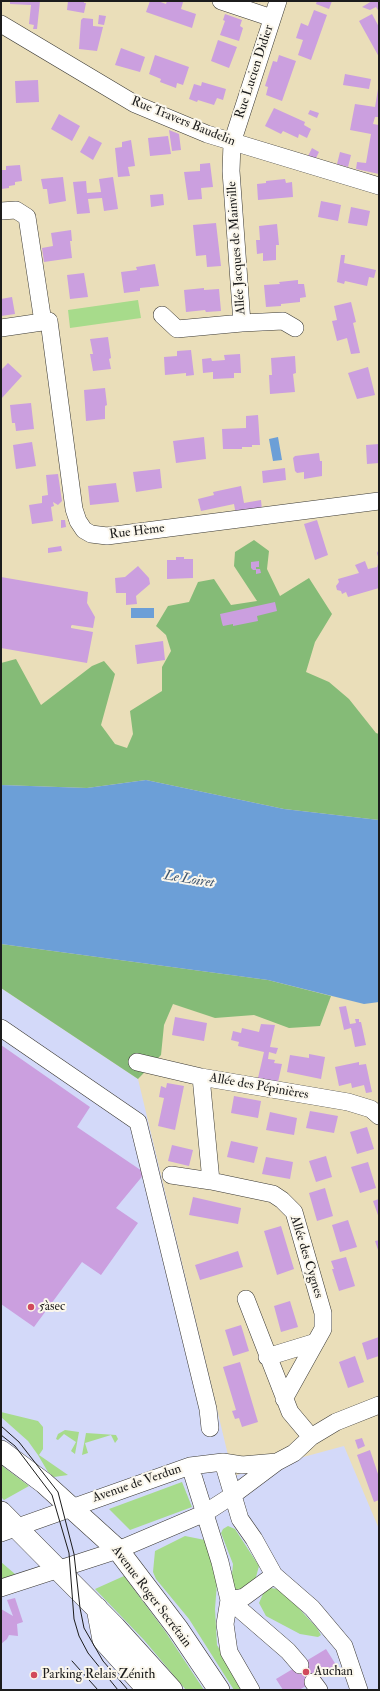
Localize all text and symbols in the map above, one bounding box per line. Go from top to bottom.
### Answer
street label: Rue Lucien Didier [232,23,278,121]
street label: Rue Travers Baudelin [129,94,237,150]
street label: Allée Jacques de Mainville [225,181,249,315]
street label: Rue Hème [108,521,166,543]
water label: Le Loiret [163,868,215,892]
street label: Allée des Pépinières [208,1071,310,1103]
street label: Allée des Cygnes [286,1214,326,1300]
place label: 5àsec [39,1299,65,1315]
marker: 5àsec [26,1302,36,1312]
street label: Avenue de Verdun [90,1461,184,1507]
street label: Avenue Roger Secrétain [108,1543,194,1651]
place label: Auchan [314,1664,353,1680]
place label: Parking Relais Zénith [42,1667,155,1683]
marker: Auchan [301,1667,311,1677]
marker: Parking Relais Zénith [29,1670,39,1680]

